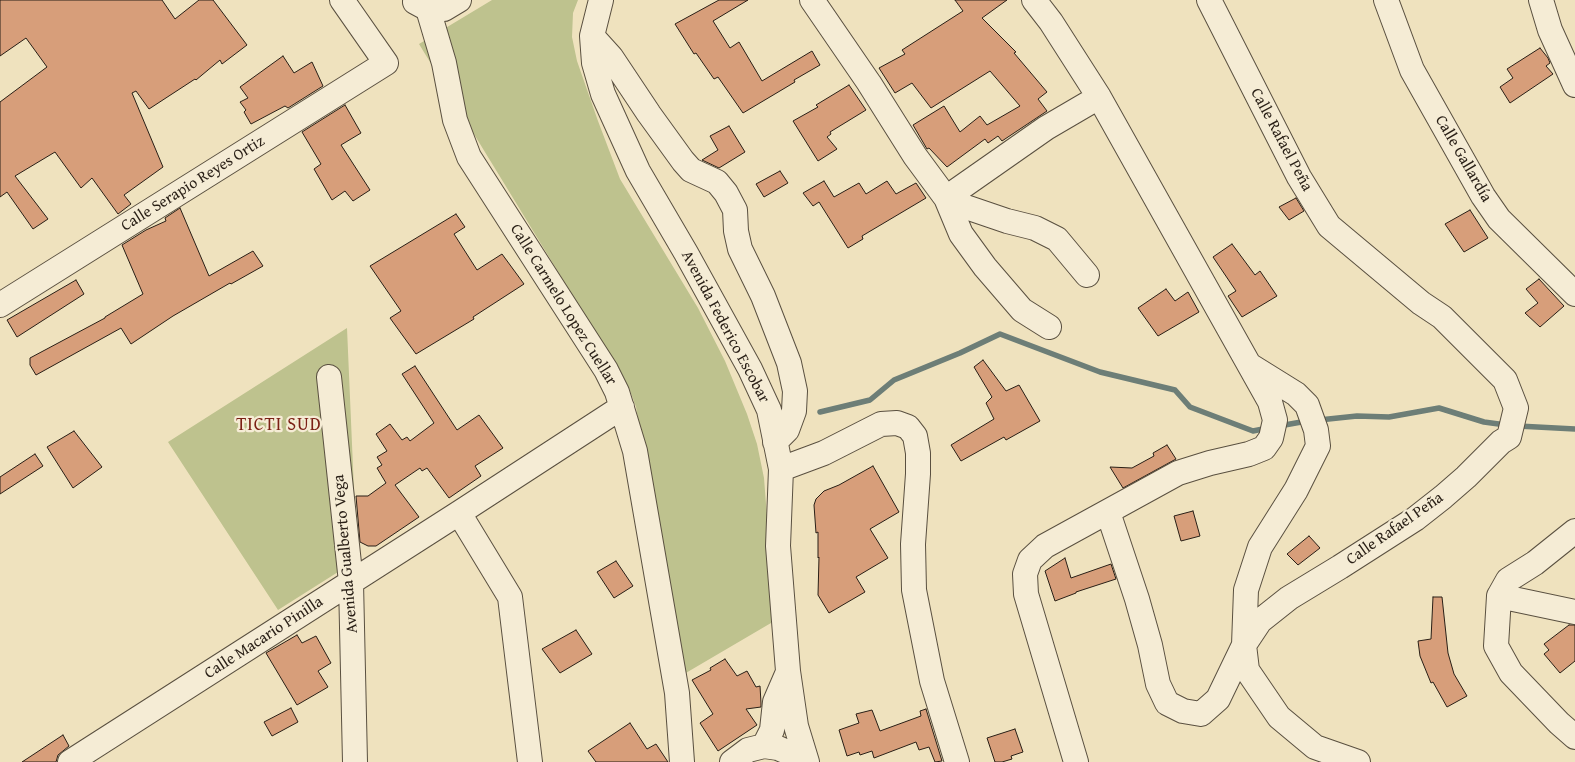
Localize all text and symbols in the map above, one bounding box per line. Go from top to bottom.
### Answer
street label: Calle Rafael Peña [1246,85,1316,195]
street label: Calle Gallardía [1430,112,1496,206]
street label: Calle Serapio Reyes Ortiz [118,132,268,236]
street label: Calle Carmelo Lopez Cuellar [505,221,621,389]
street label: Avenida Federico Escobar [677,248,773,406]
district label: TICTI SUD [235,414,323,436]
street label: Avenida Gualberto Vega [329,474,363,634]
street label: Calle Rafael Peña [1343,488,1447,570]
street label: Calle Macario Pinilla [201,593,327,683]

